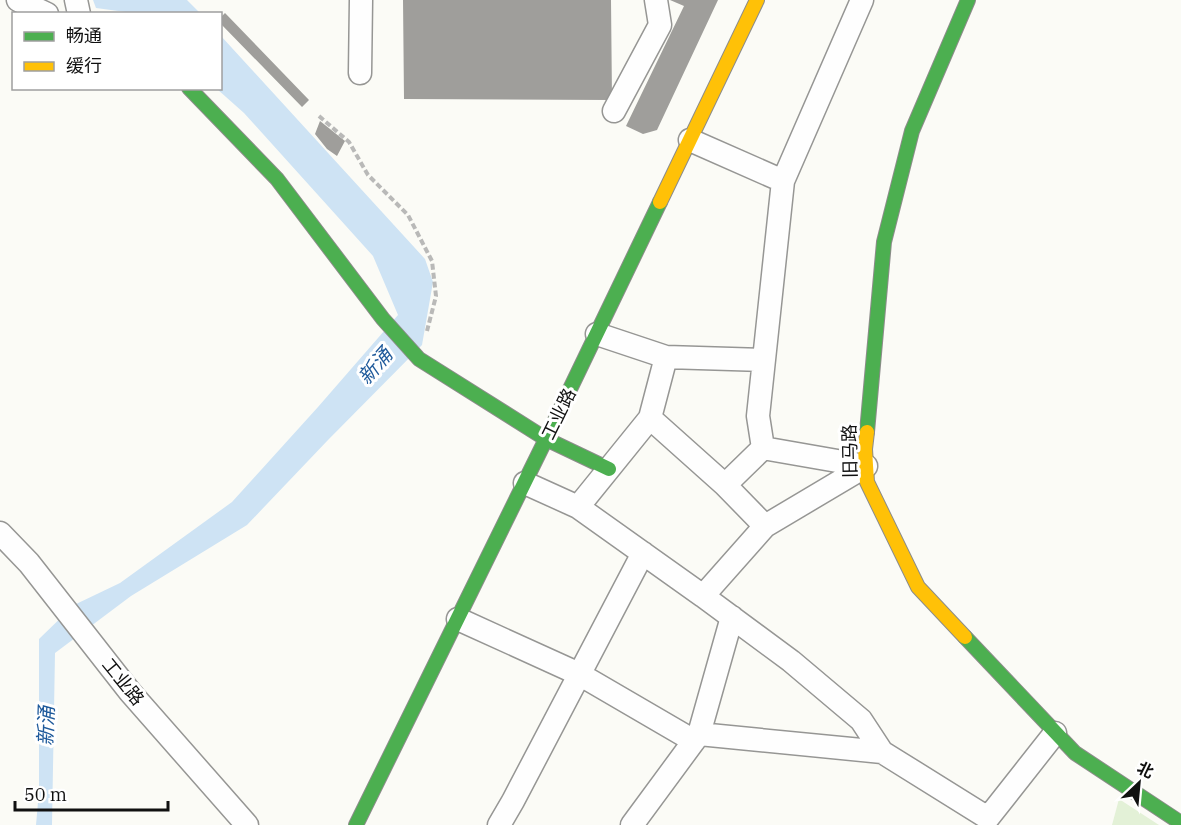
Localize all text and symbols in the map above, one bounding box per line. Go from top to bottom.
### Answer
legend [12,12,222,90]
text: 畅通 [66,24,102,47]
text: 缓行 [66,54,102,77]
water label: 新涌 [351,340,399,390]
street label: 工业路 [536,384,581,443]
street label: 旧马路 [838,424,861,478]
street label: 工业路 [97,653,149,710]
water label: 新涌 [31,704,60,746]
north arrow [1109,753,1169,813]
text: 北 [1134,757,1157,782]
scale bar [15,774,168,812]
text: 50 m [24,783,67,806]

